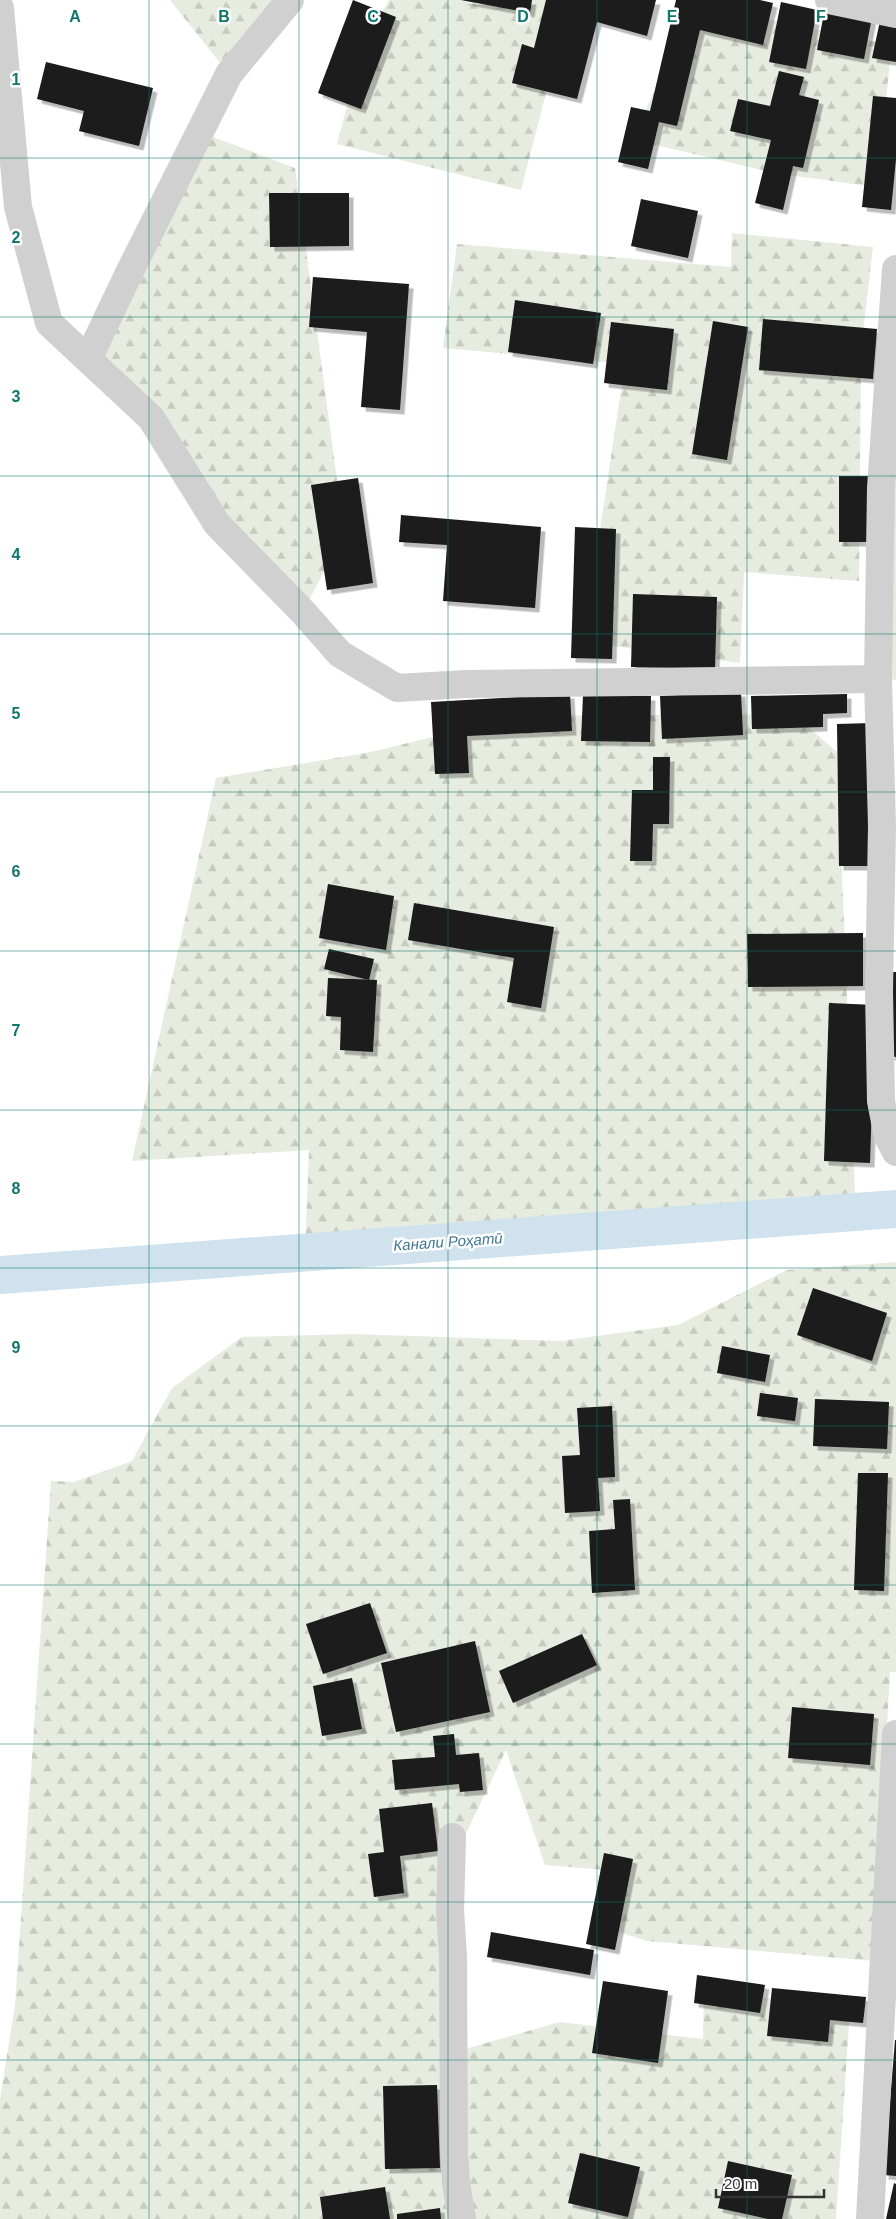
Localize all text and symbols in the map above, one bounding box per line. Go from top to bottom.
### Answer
text: A [69,8,81,25]
text: B [218,8,230,25]
text: C [367,8,379,25]
text: D [517,8,529,25]
text: E [667,8,678,25]
text: F [816,8,826,25]
text: 1 [12,71,21,88]
text: 2 [12,229,21,246]
text: 3 [12,388,21,405]
text: 4 [12,546,21,563]
text: 5 [12,705,21,722]
text: 6 [12,863,21,880]
text: 7 [12,1022,21,1039]
text: 8 [12,1180,21,1197]
water label: Канали Роҳатӣ [393,1229,504,1254]
text: 9 [12,1339,21,1356]
scale bar [716,2166,824,2198]
text: 20 m [724,2175,757,2192]

